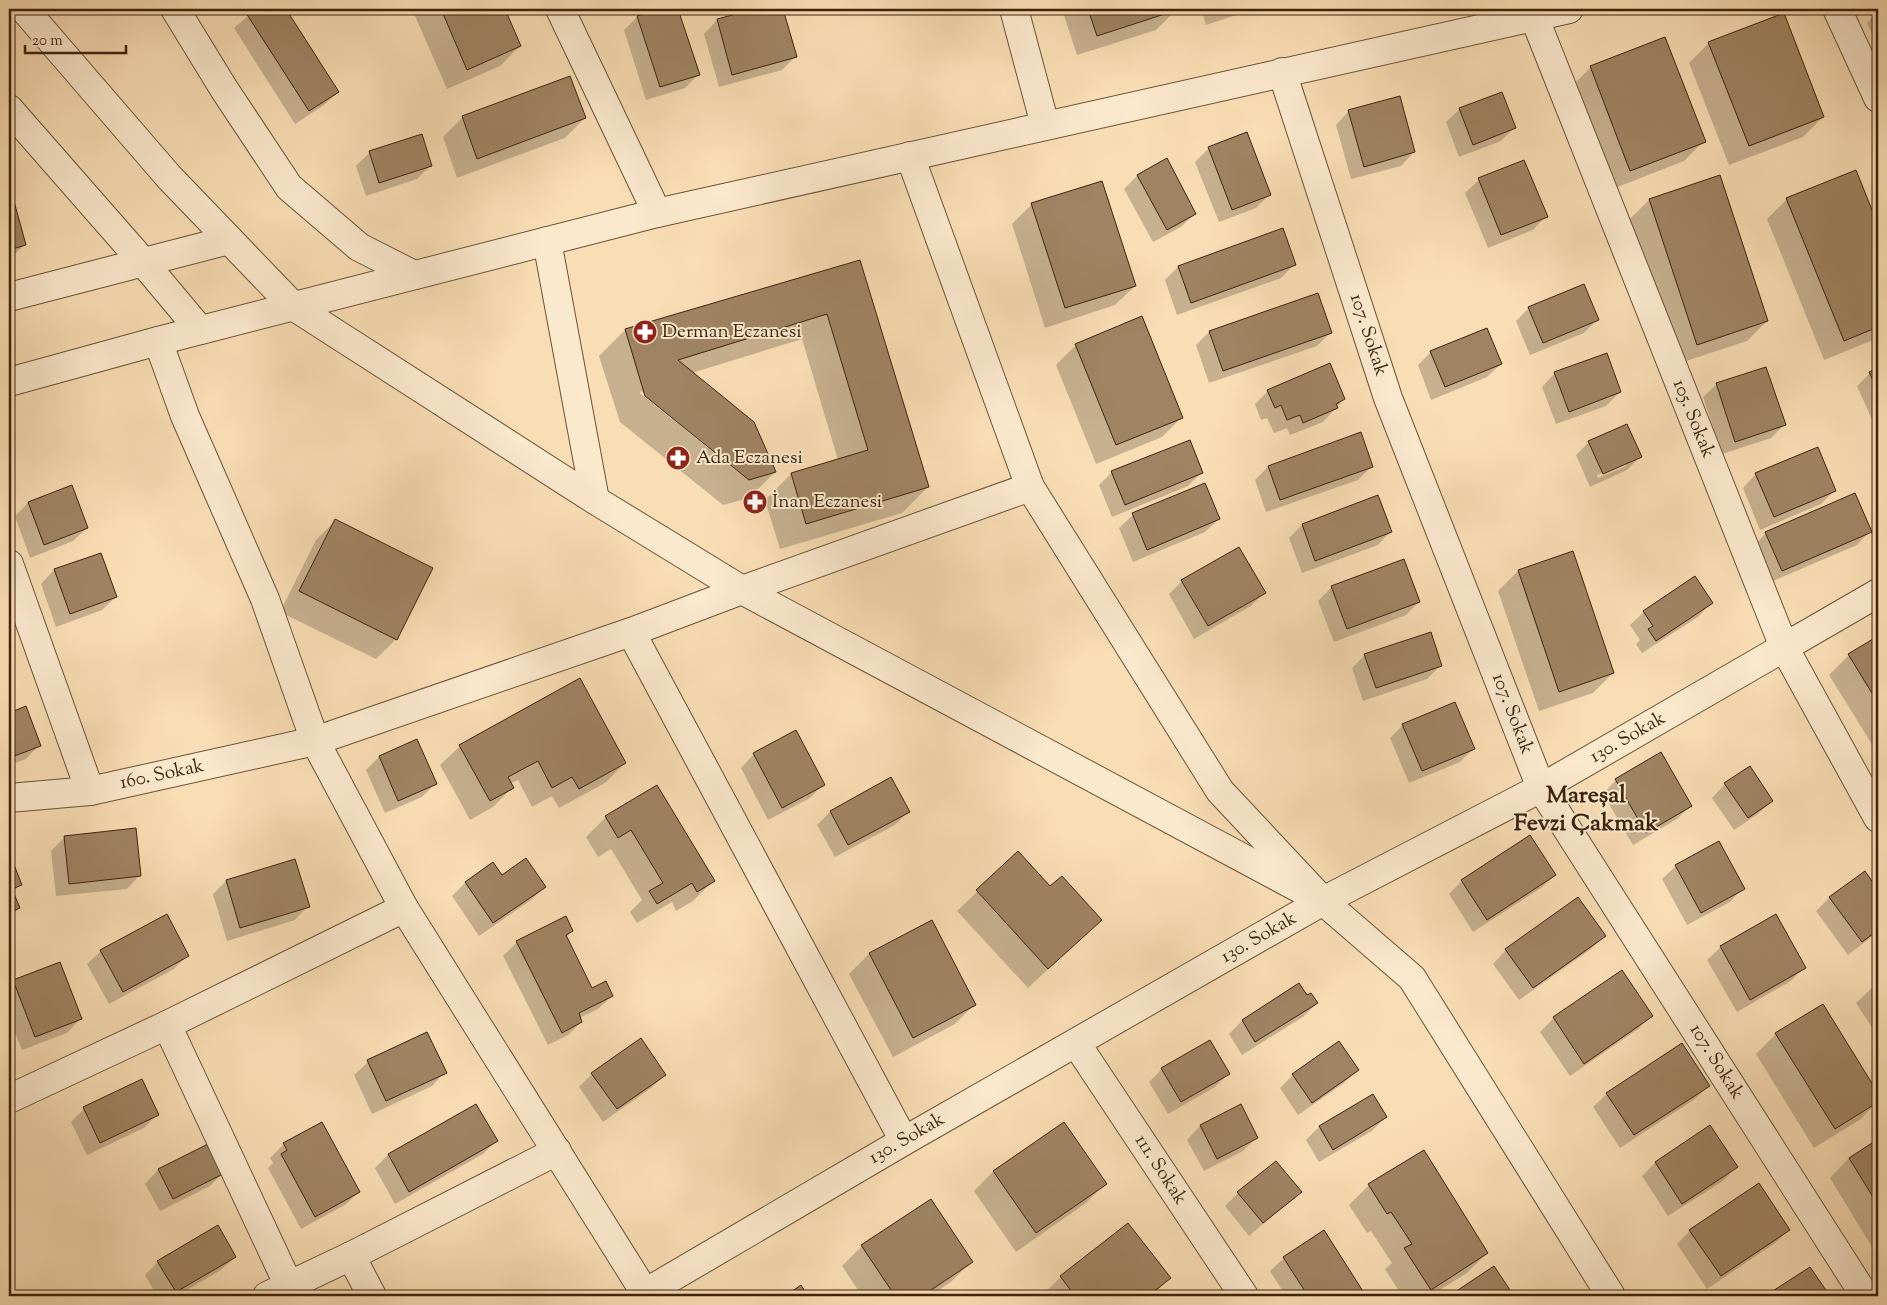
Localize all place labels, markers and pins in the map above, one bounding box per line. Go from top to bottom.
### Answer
pharmacy icon: Derman Eczanesi [632,319,658,345]
place label: Derman Eczanesi [662,319,802,346]
pharmacy icon: Ada Eczanesi [665,445,691,471]
place label: Ada Eczanesi [696,445,803,472]
pharmacy icon: İnan Eczanesi [742,489,768,515]
place label: İnan Eczanesi [772,489,882,516]

